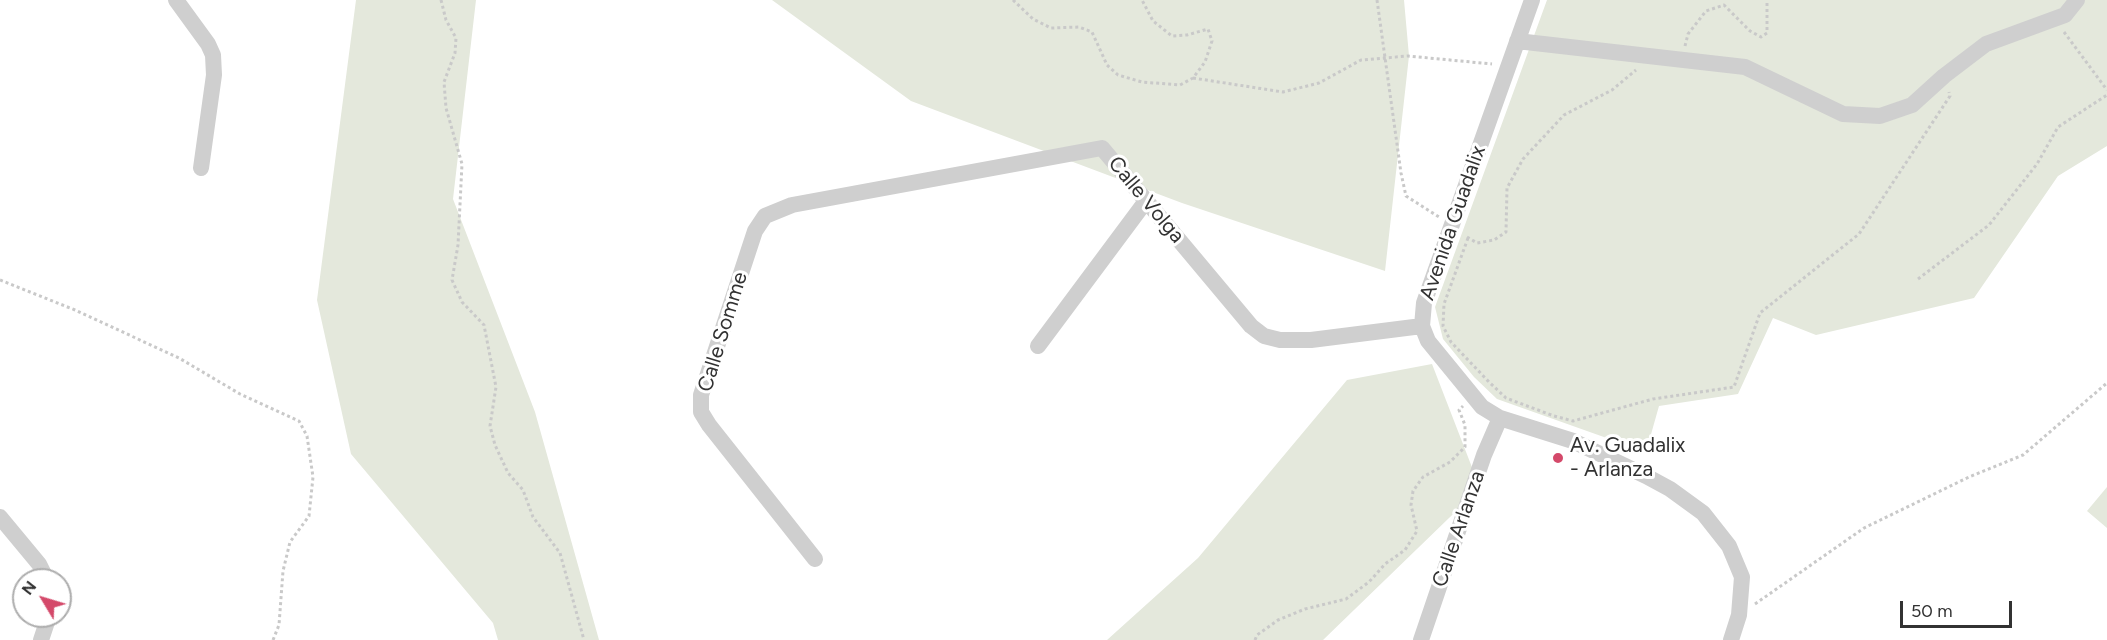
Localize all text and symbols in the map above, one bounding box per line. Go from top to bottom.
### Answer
street label: Avenida Guadalix [1415,142,1491,304]
street label: Calle Volga [1103,152,1189,248]
street label: Calle Somme [693,269,753,395]
place label: Av. Guadalix - Arlanza [1570,433,1685,483]
marker: Av. Guadalix - Arlanza [1551,451,1565,465]
street label: Calle Arlanza [1427,468,1491,590]
north arrow [12,568,72,628]
text: N [18,577,40,599]
scale bar [1903,589,2016,627]
text: 50 m [1911,600,1953,622]

